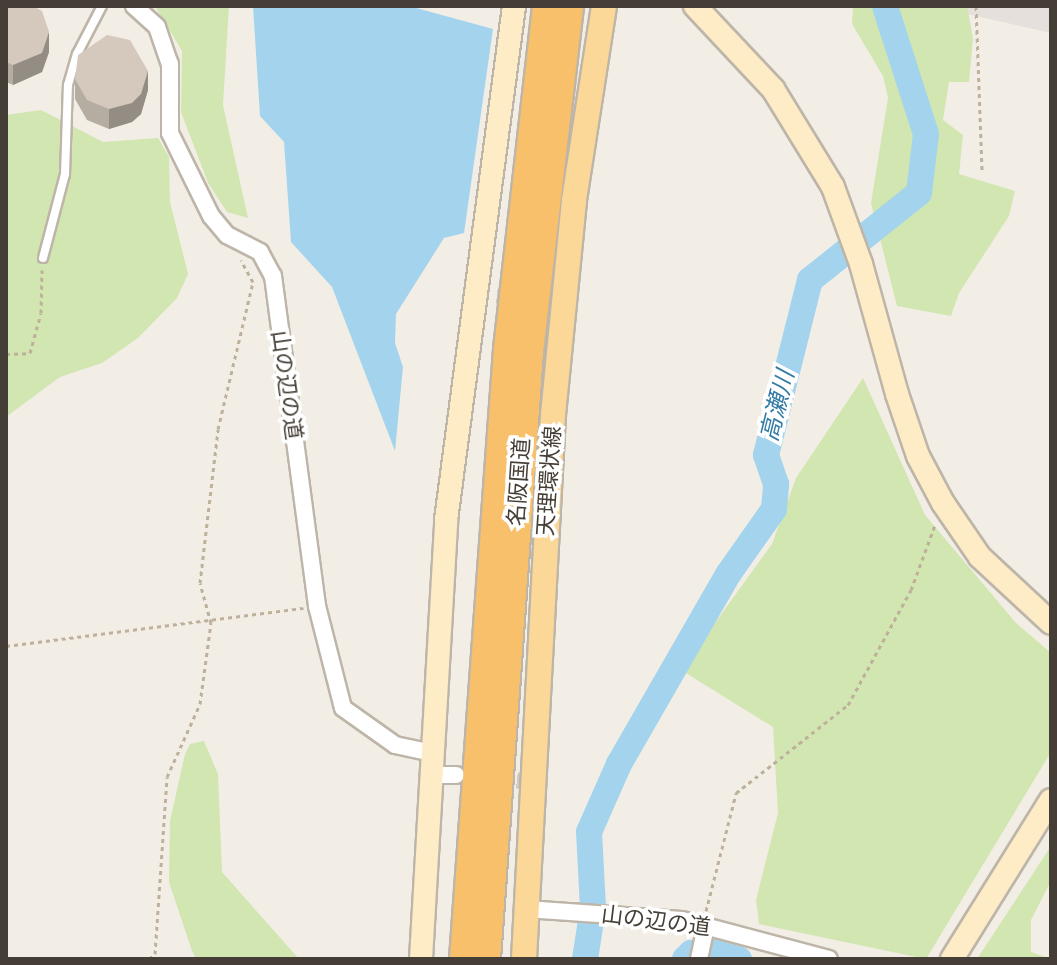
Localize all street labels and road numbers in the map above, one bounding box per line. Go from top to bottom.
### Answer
street label: 山の辺の道 [266,329,308,441]
street label: 天理環状線 [532,425,566,537]
street label: 名阪国道 [503,437,535,527]
street label: 山の辺の道 [600,901,712,941]

